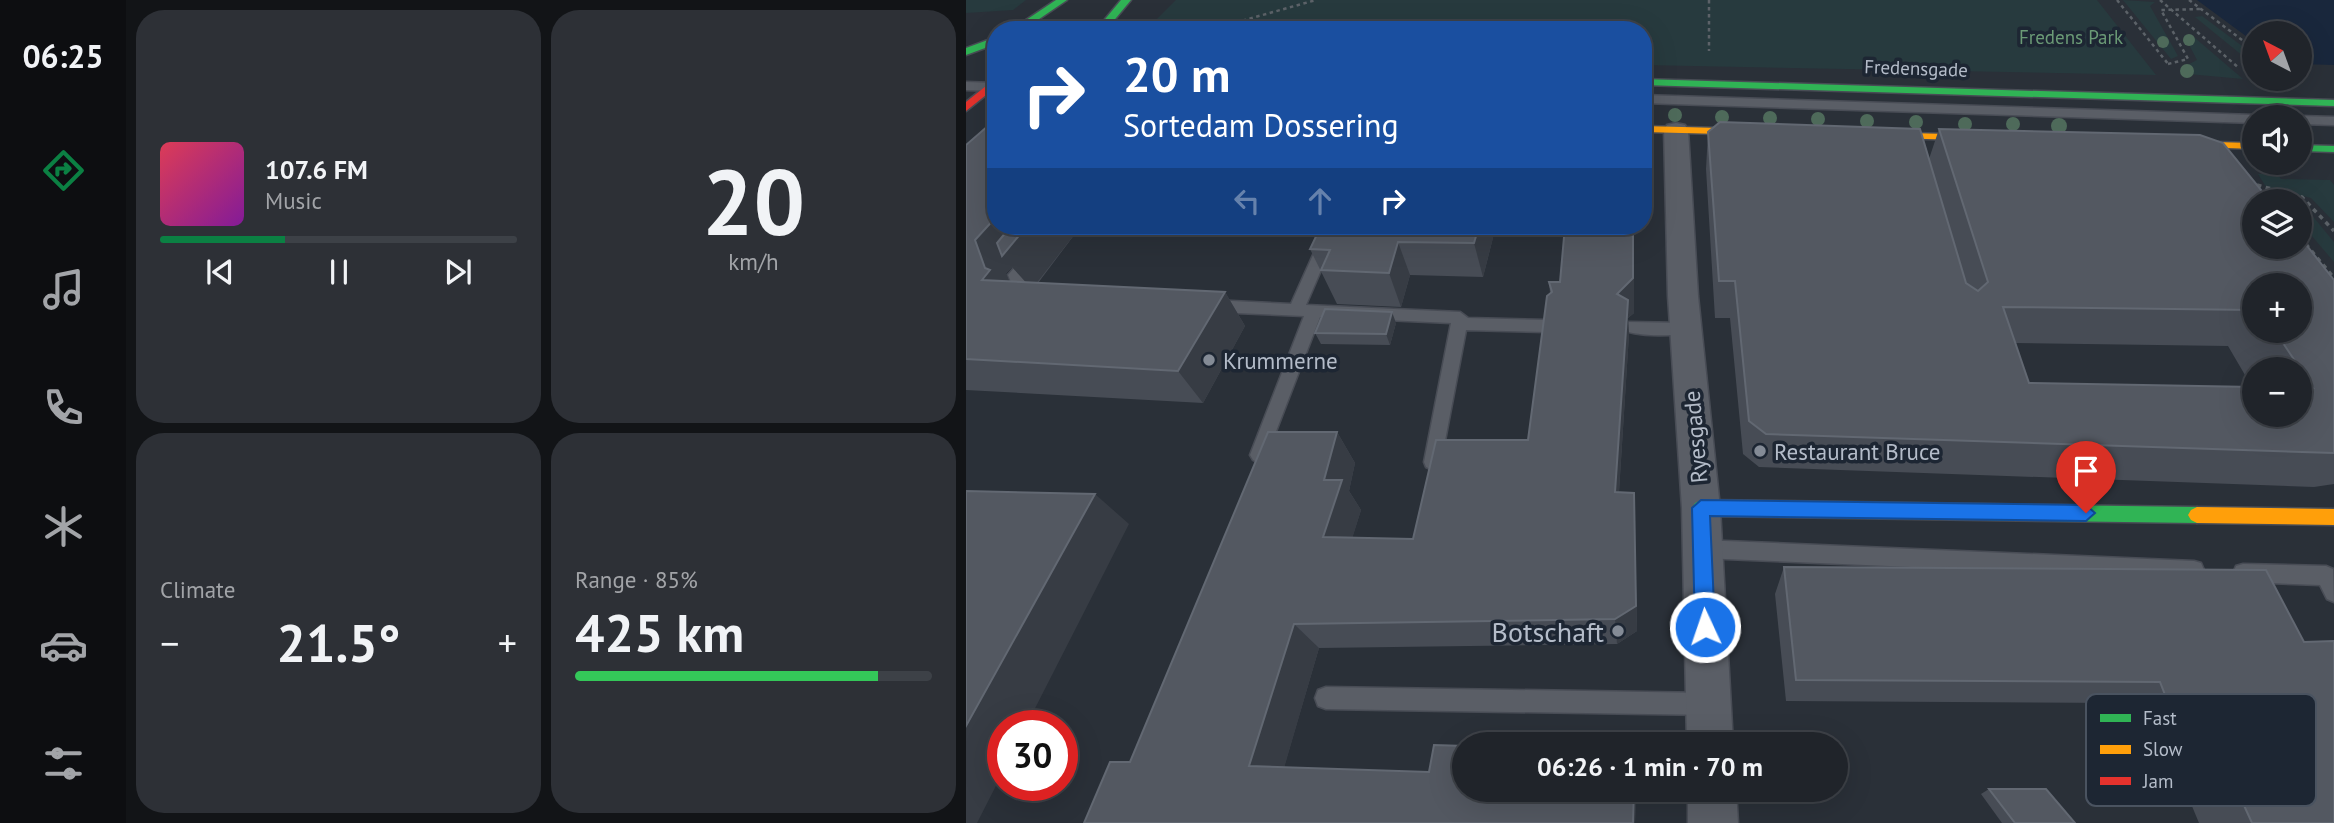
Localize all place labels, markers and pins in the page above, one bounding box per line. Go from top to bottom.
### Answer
place label: Krummerne [1223,346,1338,375]
marker: Krummerne [1201,352,1217,368]
place label: Restaurant Bruce [1774,437,1940,466]
pin [2056,441,2116,513]
marker: Restaurant Bruce [1752,443,1768,459]
place label: Botschaft [1492,613,1605,650]
marker: Botschaft [1610,623,1626,639]

